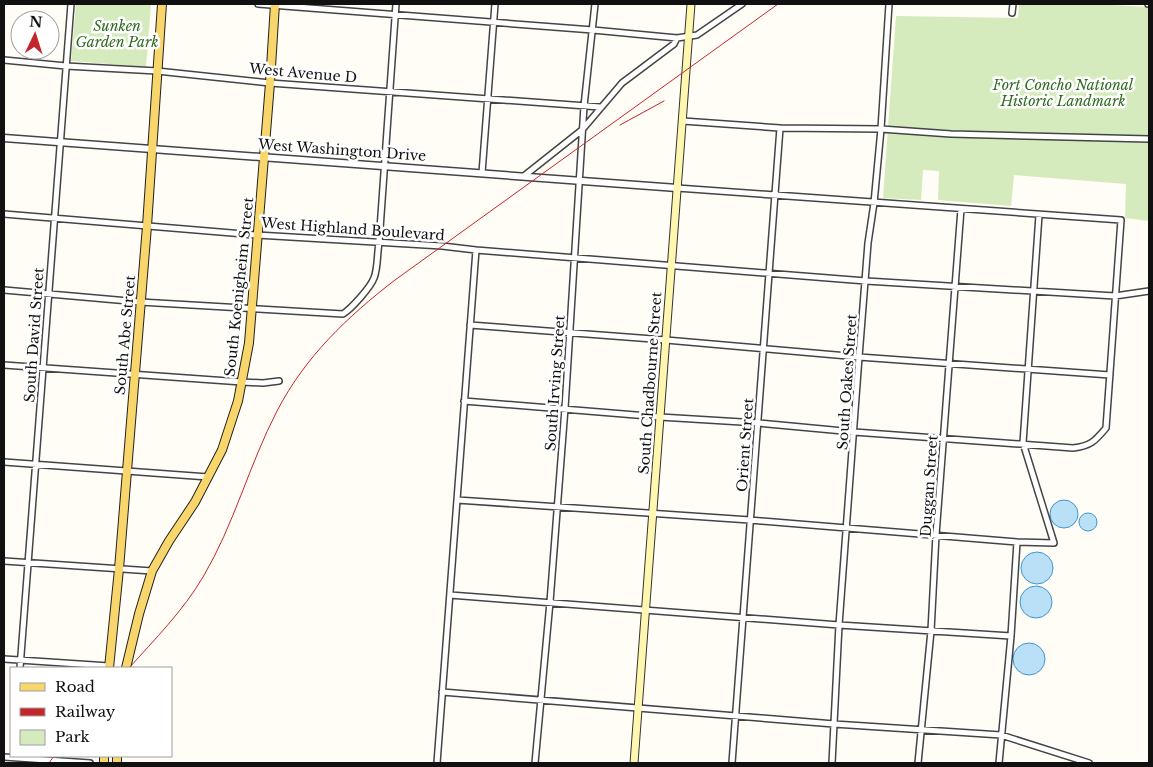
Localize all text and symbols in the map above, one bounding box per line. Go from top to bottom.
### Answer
north arrow [10,10,60,60]
text: N [29,13,43,31]
park label: Sunken Garden Park [75,17,159,51]
street label: West Avenue D [247,59,358,87]
park label: Fort Concho National Historic Landmark [992,76,1134,110]
street label: West Washington Drive [256,135,427,165]
street label: South Koenigheim Street [221,196,257,378]
street label: West Highland Boulevard [260,214,446,244]
street label: South David Street [20,266,48,403]
street label: South Abe Street [111,274,139,396]
street label: South Chadbourne Street [635,291,665,475]
street label: South Oakes Street [833,313,861,450]
street label: South Irving Street [541,314,569,452]
street label: Orient Street [733,397,757,492]
street label: Duggan Street [916,434,942,538]
legend [10,667,172,757]
text: Road [55,677,95,696]
text: Railway [55,702,116,721]
text: Park [55,727,91,746]

